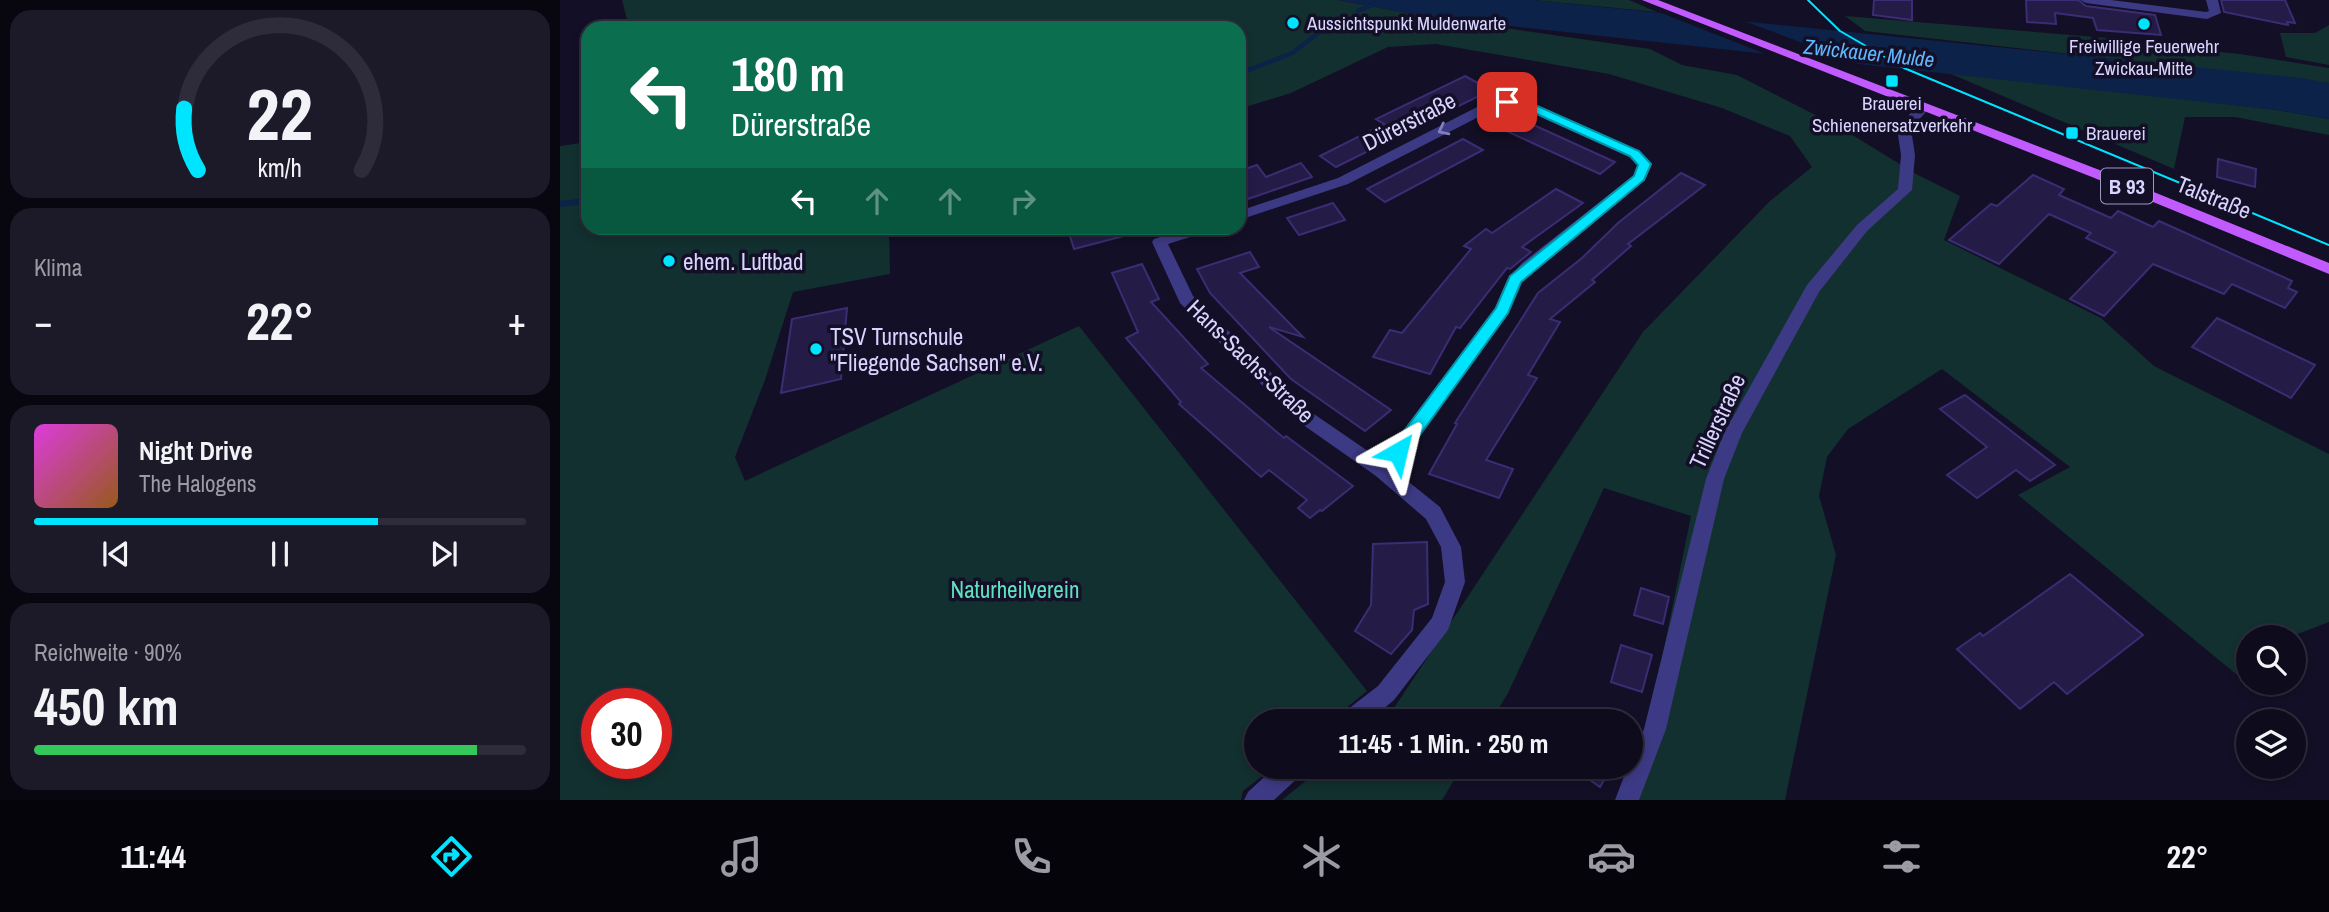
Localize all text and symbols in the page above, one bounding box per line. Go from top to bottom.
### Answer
place label: Aussichtspunkt Muldenwarte [1306,10,1506,36]
marker: Aussichtspunkt Muldenwarte [1285,15,1301,31]
marker: Freiwillige Feuerwehr Zwickau-Mitte [2136,16,2152,32]
water label: Zwickauer Mulde [1801,32,1936,74]
place label: Freiwillige Feuerwehr Zwickau-Mitte [2069,33,2220,81]
text: 180 m [731,40,845,106]
icon: left [616,49,707,140]
text: 22 [247,65,313,163]
pin [1477,72,1537,132]
marker: Brauerei Schienenersatzverkehr [1884,73,1900,89]
icon: arrive [1488,83,1526,121]
street label: Dürerstraße [1357,84,1461,158]
place label: Brauerei Schienenersatzverkehr [1812,90,1973,138]
text: Dürerstraße [731,103,871,146]
place label: Brauerei [2086,120,2146,146]
one-way arrow [1438,121,1450,135]
marker: Brauerei [2064,125,2080,141]
text: km/h [258,151,302,185]
road number: B 93 [2101,168,2153,204]
street label: Talstraße [2172,168,2256,226]
icon: left [785,182,823,220]
icon: ahead [858,182,896,220]
icon: ahead [931,182,969,220]
icon: right [1004,182,1042,220]
place label: ehem. Luftbad [683,246,804,277]
text: Klima [34,252,82,283]
marker: ehem. Luftbad [661,253,677,269]
text: 22° [246,286,314,356]
street label: Hans-Sachs-Straße [1181,292,1321,430]
text: − [34,296,52,347]
text: + [508,296,526,347]
place label: TSV Turnschule "Fliegende Sachsen" e.V. [830,321,1043,378]
marker: TSV Turnschule "Fliegende Sachsen" e.V. [808,341,824,357]
street label: Trillerstraße [1682,369,1752,473]
position arrow [1361,415,1435,489]
text: Night Drive [139,433,253,468]
text: The Halogens [139,468,256,499]
icon: previous [97,535,135,573]
icon: pause [261,535,299,573]
icon: next [425,535,463,573]
park label: Naturheilverein [951,574,1079,605]
map controls [2236,625,2306,779]
button: search [2236,625,2306,695]
text: Reichweite · 90% [34,637,182,668]
text: 450 km [34,671,179,741]
speed limit sign: 30 [581,688,672,779]
button: layers [2236,709,2306,779]
text: 11:45 · 1 Min. · 250 m [1339,726,1548,761]
icon: directions [427,832,476,881]
icon: music [717,832,766,881]
icon: phone [1007,832,1056,881]
icon: climate [1297,832,1346,881]
icon: car [1587,832,1636,881]
icon: filters [1877,832,1926,881]
text: 11:44 [120,835,186,878]
text: 22° [2166,835,2208,878]

